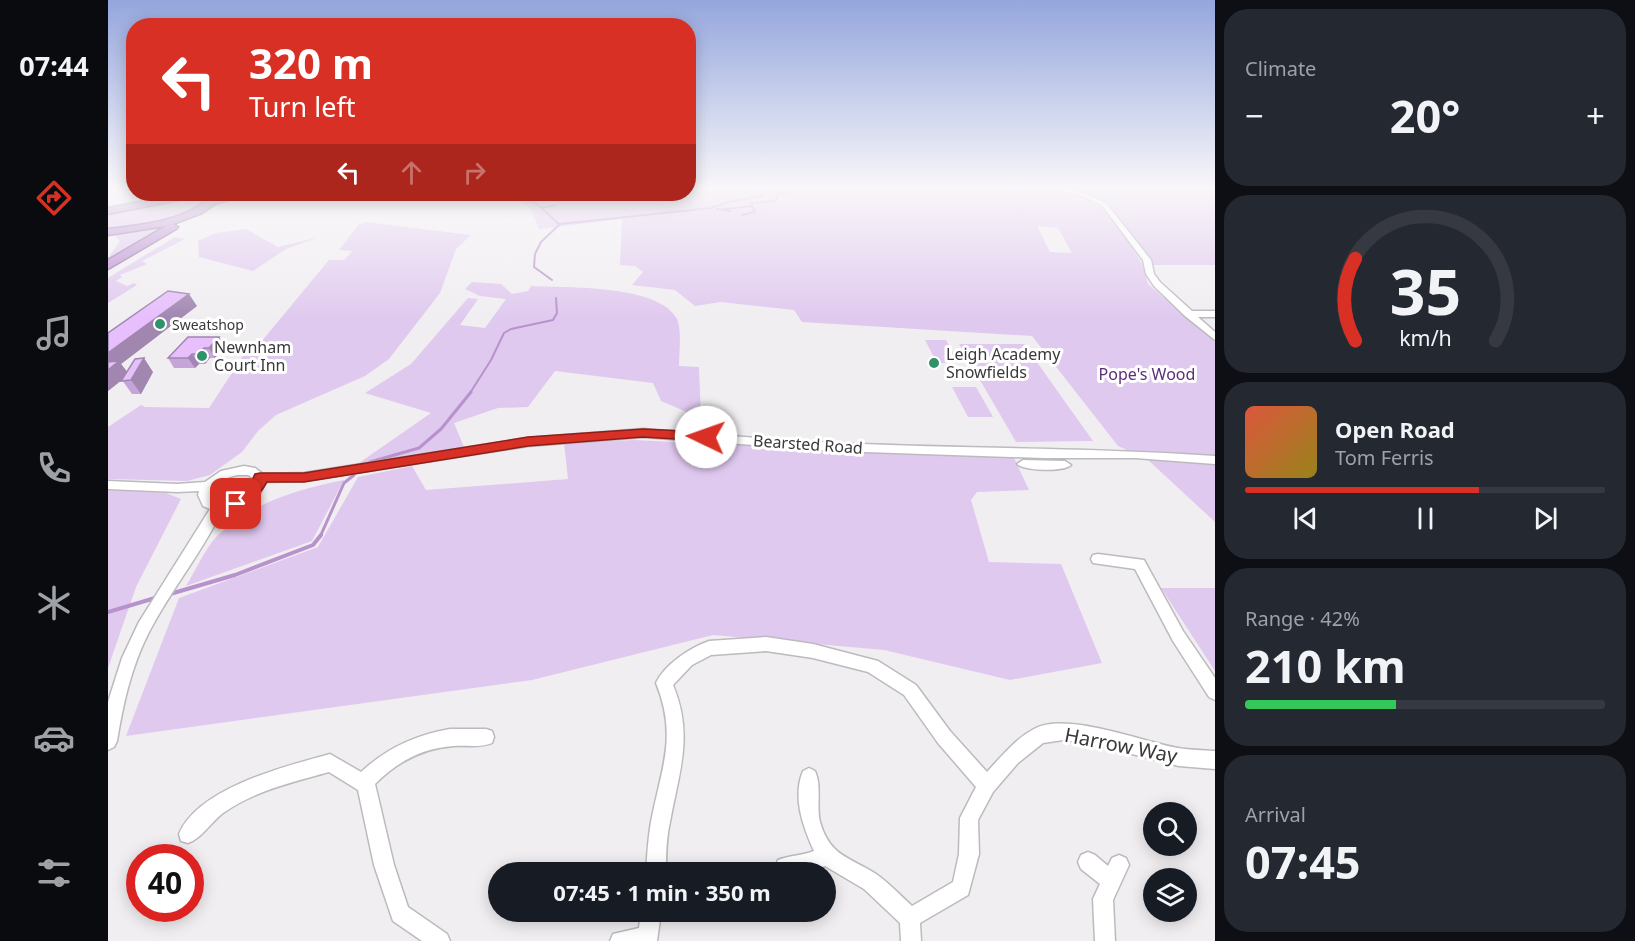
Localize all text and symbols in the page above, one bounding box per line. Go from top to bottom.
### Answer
text: 320 m [249,34,373,91]
icon: left [150,42,228,120]
text: 07:44 [19,47,89,84]
text: Climate [1245,55,1316,82]
text: 20° [1390,85,1460,146]
text: Turn left [249,88,355,125]
text: − [1245,93,1264,138]
text: + [1586,93,1605,138]
icon: left [332,156,365,189]
icon: ahead [395,156,428,189]
icon: right [458,156,491,189]
icon: directions [33,177,75,219]
text: 35 [1389,248,1461,333]
icon: music [33,312,75,354]
place label: Sweatshop [172,315,244,334]
marker: Sweatshop [153,317,167,331]
text: km/h [1399,324,1451,353]
place label: Newnham Court Inn [214,336,291,376]
place label: Leigh Academy Snowfields [946,343,1061,383]
marker: Newnham Court Inn [195,349,209,363]
marker: Leigh Academy Snowfields [927,356,941,370]
park label: Pope's Wood [1099,363,1195,385]
position arrow [674,405,738,469]
text: Open Road [1335,414,1455,444]
street label: Bearsted Road [752,429,864,459]
text: Tom Ferris [1335,444,1434,471]
icon: phone [33,447,75,489]
pin [210,478,261,529]
icon: arrive [219,487,252,520]
icon: previous [1289,502,1322,535]
icon: pause [1409,502,1442,535]
icon: next [1529,502,1562,535]
icon: climate [33,582,75,624]
text: Range · 42% [1245,605,1360,632]
text: 210 km [1245,635,1406,696]
icon: car [33,717,75,759]
street label: Harrow Way [1062,721,1181,769]
text: Arrival [1245,801,1306,828]
map controls [1143,802,1197,922]
button: search [1143,802,1197,856]
text: 07:45 [1245,831,1361,892]
speed limit sign: 40 [126,844,204,922]
icon: filters [33,852,75,894]
button: layers [1143,868,1197,922]
text: 07:45 · 1 min · 350 m [553,877,771,907]

